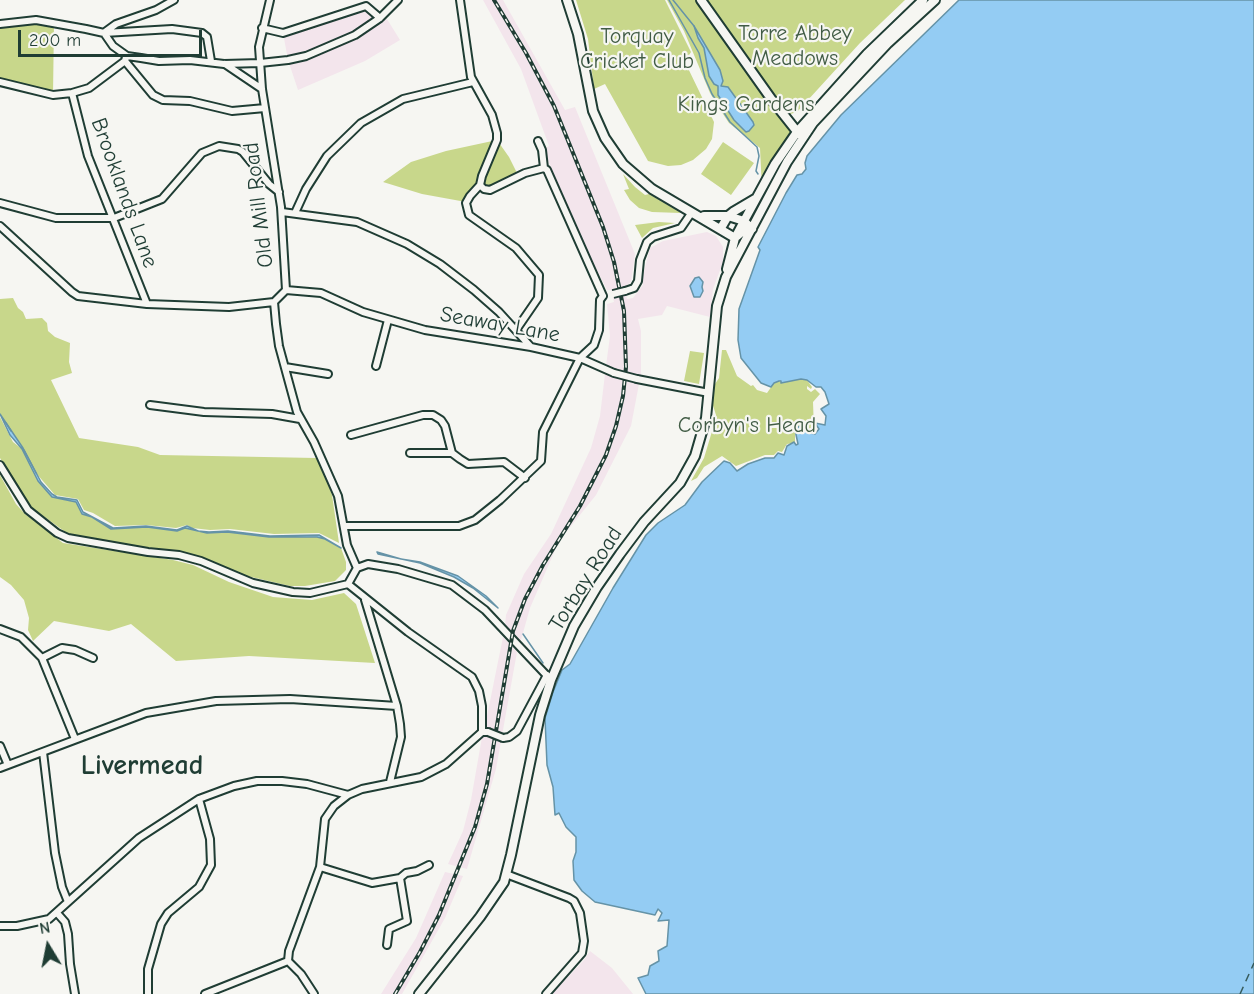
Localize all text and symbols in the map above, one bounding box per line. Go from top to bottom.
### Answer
scale bar [21,18,206,56]
park label: Torre Abbey Meadows [738,21,852,72]
park label: Torquay Cricket Club [580,24,694,76]
text: 200 m [29,30,81,51]
park label: Kings Gardens [678,92,814,118]
street label: Brooklands Lane [85,114,163,272]
street label: Old Mill Road [238,141,280,269]
street label: Seaway Lane [438,301,562,349]
park label: Corbyn's Head [678,413,816,439]
street label: Torbay Road [544,522,628,636]
district label: Livermead [81,749,203,783]
north arrow [18,916,78,976]
text: N [38,919,52,938]

